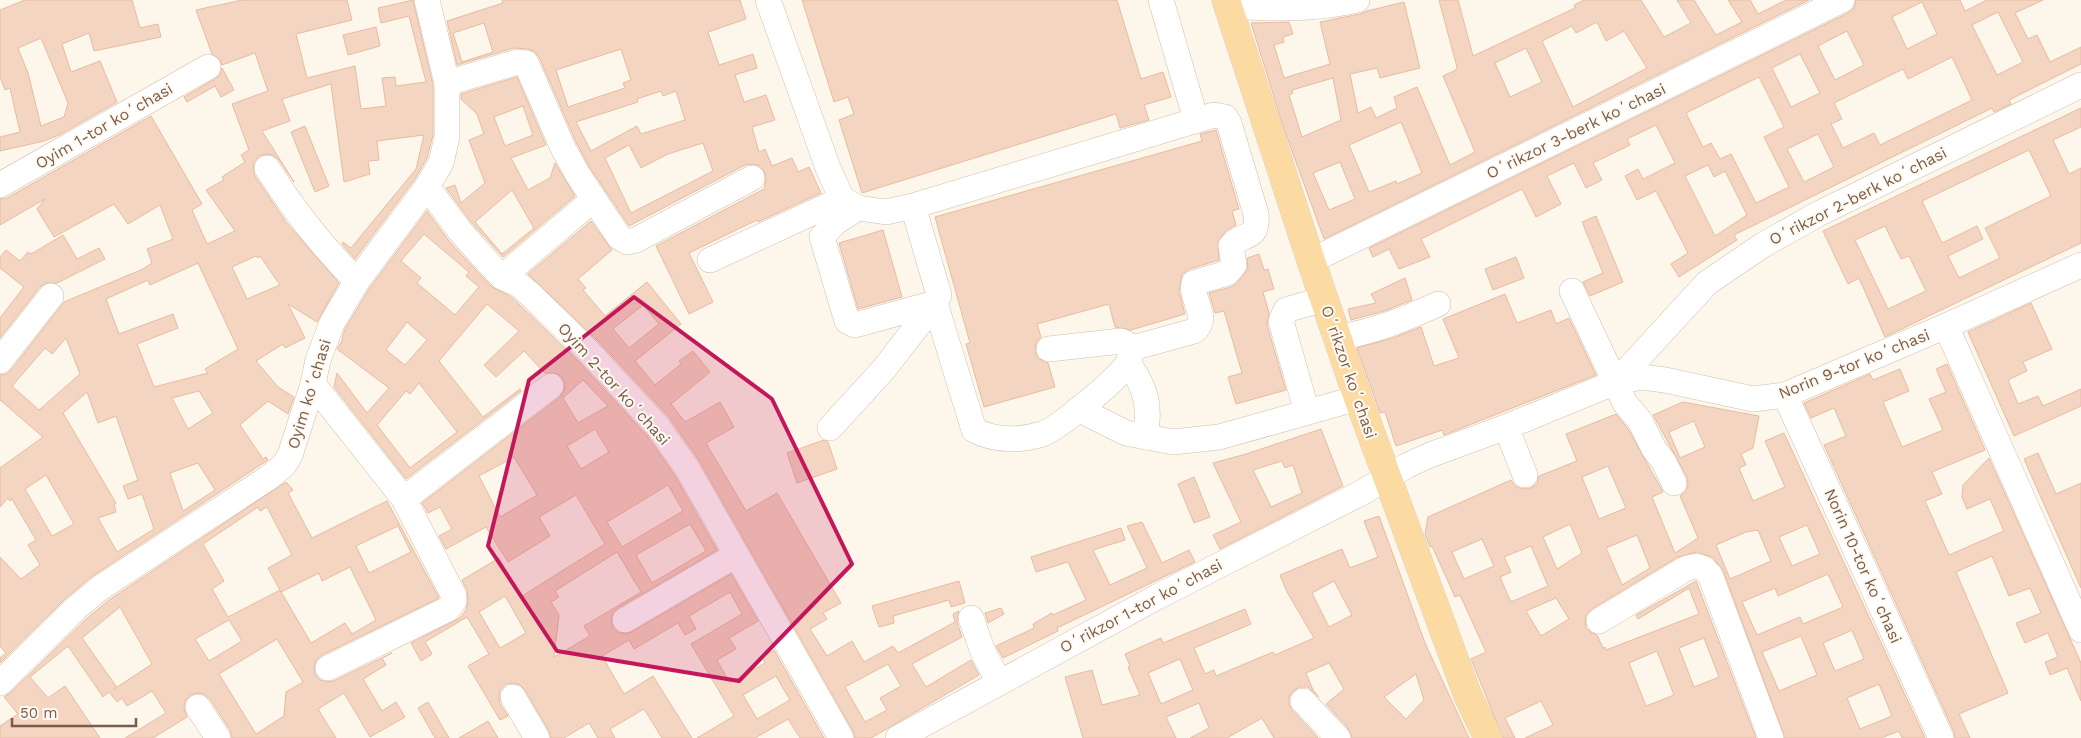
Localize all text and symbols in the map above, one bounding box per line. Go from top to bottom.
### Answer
street label: Oyim 1-tor koʻchasi [32,79,176,173]
street label: Oʻrikzor 3-berk koʻchasi [1483,79,1669,183]
street label: Oʻrikzor 2-berk koʻchasi [1766,143,1950,249]
street label: Oʻrikzor koʻchasi [1317,303,1381,441]
street label: Oyim 2-tor koʻchasi [554,319,674,449]
street label: Norin 9-tor koʻchasi [1776,325,1932,403]
street label: Oyim koʻchasi [283,337,335,451]
street label: Norin 10-tor koʻchasi [1820,486,1906,646]
street label: Oʻrikzor 1-tor koʻchasi [1057,555,1225,657]
scale bar [12,696,136,728]
text: 50 m [20,704,57,722]

